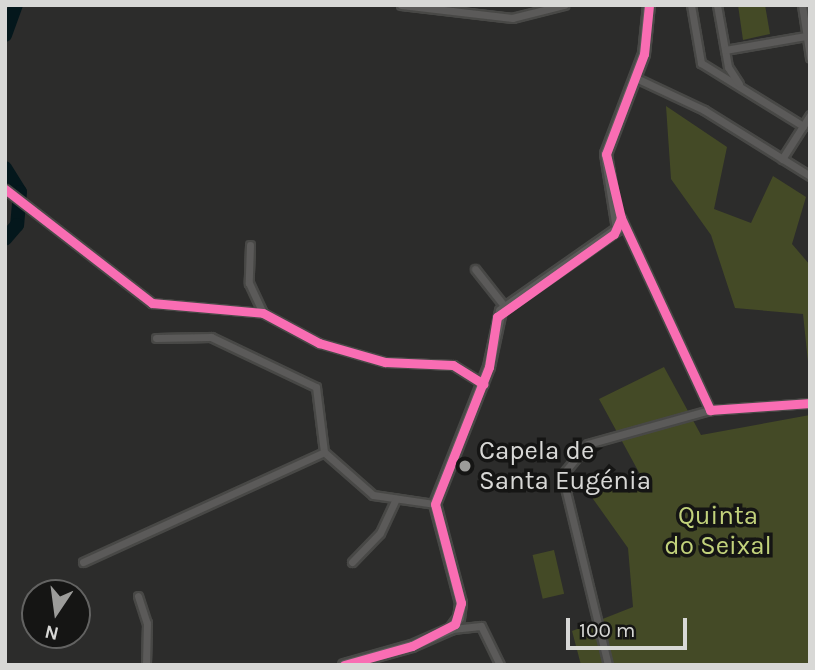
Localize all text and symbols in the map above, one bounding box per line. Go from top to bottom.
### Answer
place label: Capela de Santa Eugénia [479,435,651,496]
marker: Capela de Santa Eugénia [457,458,473,474]
park label: Quinta do Seixal [664,500,772,562]
north arrow [21,579,91,649]
scale bar [570,604,691,648]
text: 100 m [579,618,636,642]
text: N [43,620,61,645]

